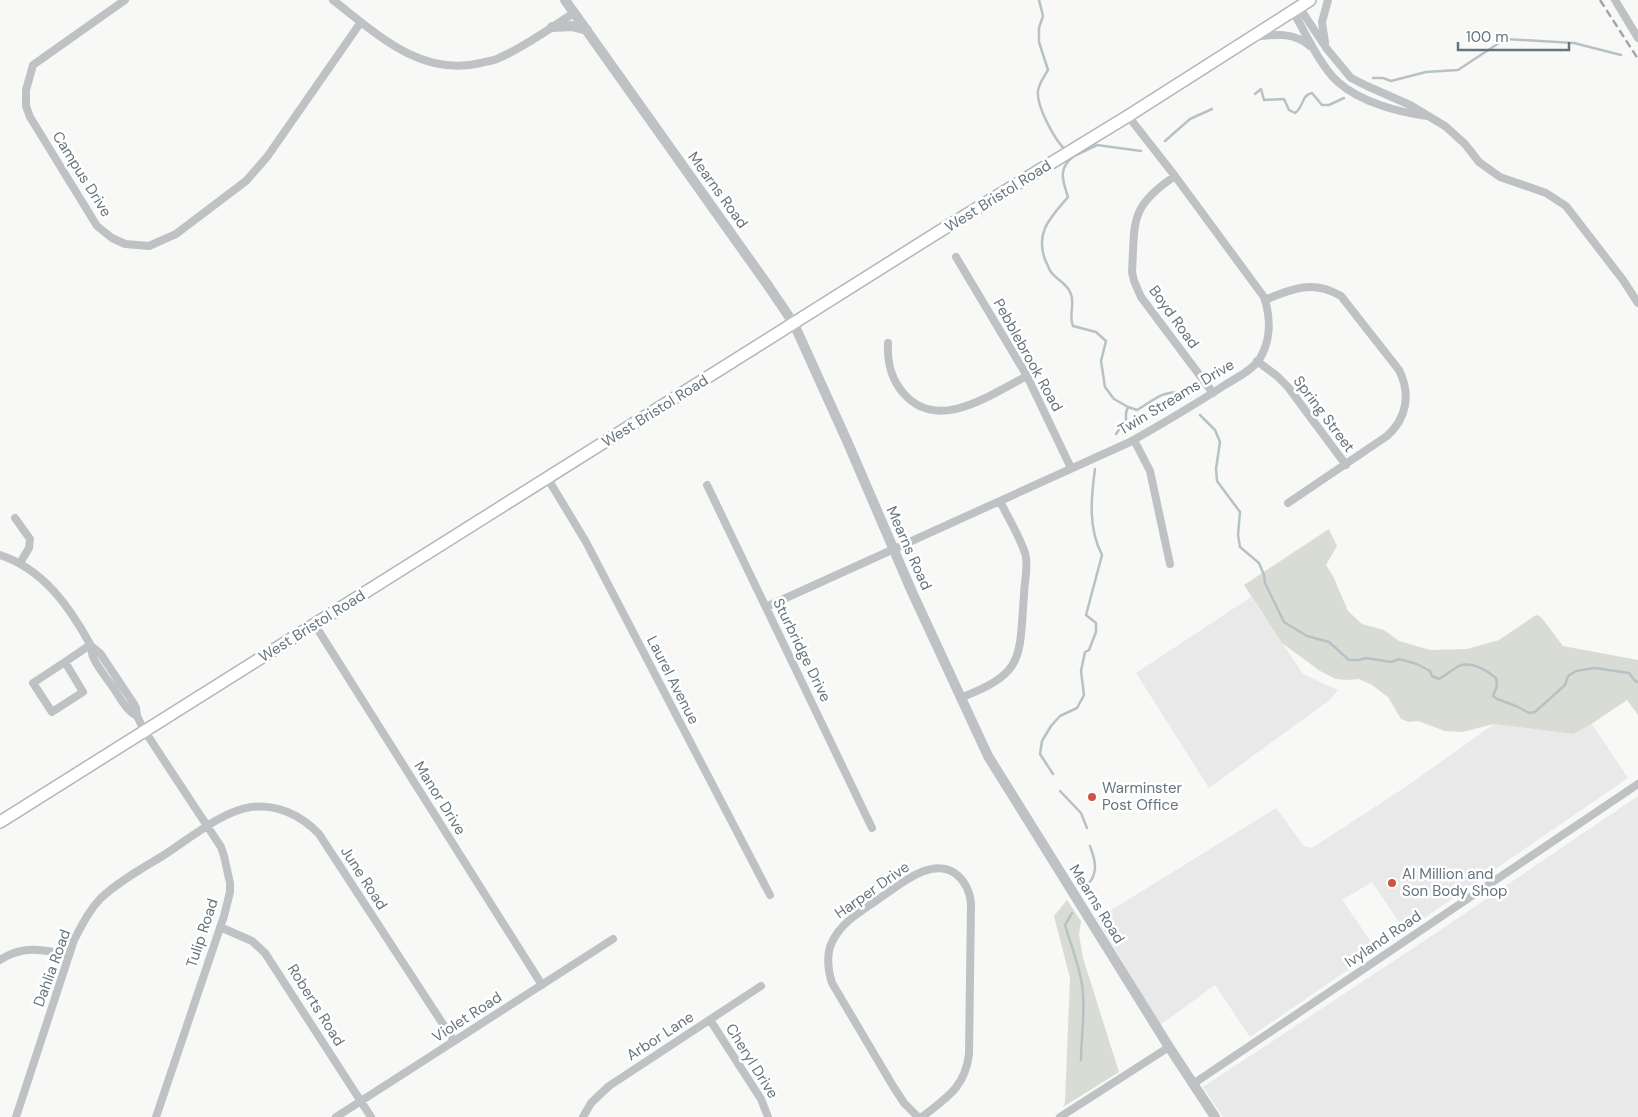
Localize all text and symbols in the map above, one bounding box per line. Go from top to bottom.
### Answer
scale bar [1458,20,1569,52]
text: 100 m [1466,27,1509,47]
street label: Campus Drive [48,127,116,221]
street label: Mearns Road [683,148,753,232]
street label: West Bristol Road [941,155,1055,237]
street label: Boyd Road [1144,281,1204,353]
street label: Pebblebrook Road [989,295,1067,415]
street label: Twin Streams Drive [1114,354,1238,440]
street label: West Bristol Road [598,370,712,452]
street label: Spring Street [1289,372,1359,456]
street label: Mearns Road [882,503,936,593]
street label: West Bristol Road [255,585,369,667]
street label: Sturbridge Drive [768,595,836,705]
street label: Laurel Avenue [642,632,704,728]
street label: Manor Drive [409,757,471,839]
place label: Warminster Post Office [1102,778,1182,815]
marker: Warminster Post Office [1086,791,1098,803]
street label: June Road [336,842,392,914]
street label: Harper Drive [831,857,913,923]
street label: Mearns Road [1065,861,1129,947]
place label: Al Million and Son Body Shop [1402,864,1507,901]
marker: Al Million and Son Body Shop [1386,877,1398,889]
street label: Tulip Road [181,896,223,970]
street label: Ivyland Road [1341,906,1425,972]
street label: Dahlia Road [29,926,75,1010]
street label: Roberts Road [283,960,349,1050]
street label: Violet Road [428,987,506,1047]
street label: Arbor Lane [622,1007,698,1065]
street label: Cheryl Drive [721,1020,783,1102]

